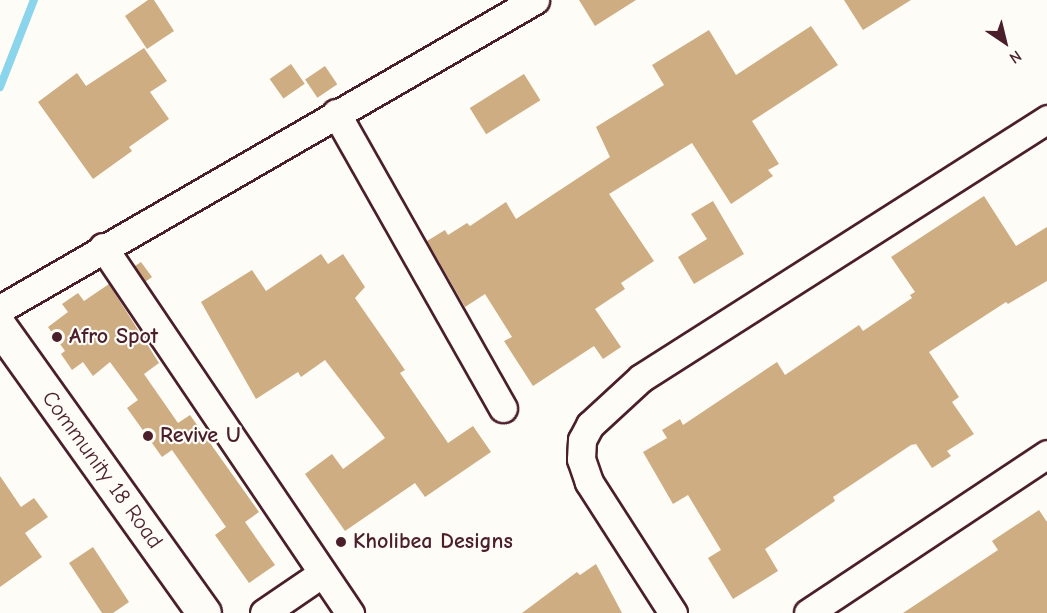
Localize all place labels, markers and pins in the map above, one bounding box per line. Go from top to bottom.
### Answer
place label: Afro Spot [69,324,158,350]
marker: Afro Spot [50,330,64,344]
place label: Revive U [160,423,241,449]
marker: Revive U [141,429,155,443]
place label: Kholibea Designs [353,529,513,555]
marker: Kholibea Designs [334,535,348,549]

